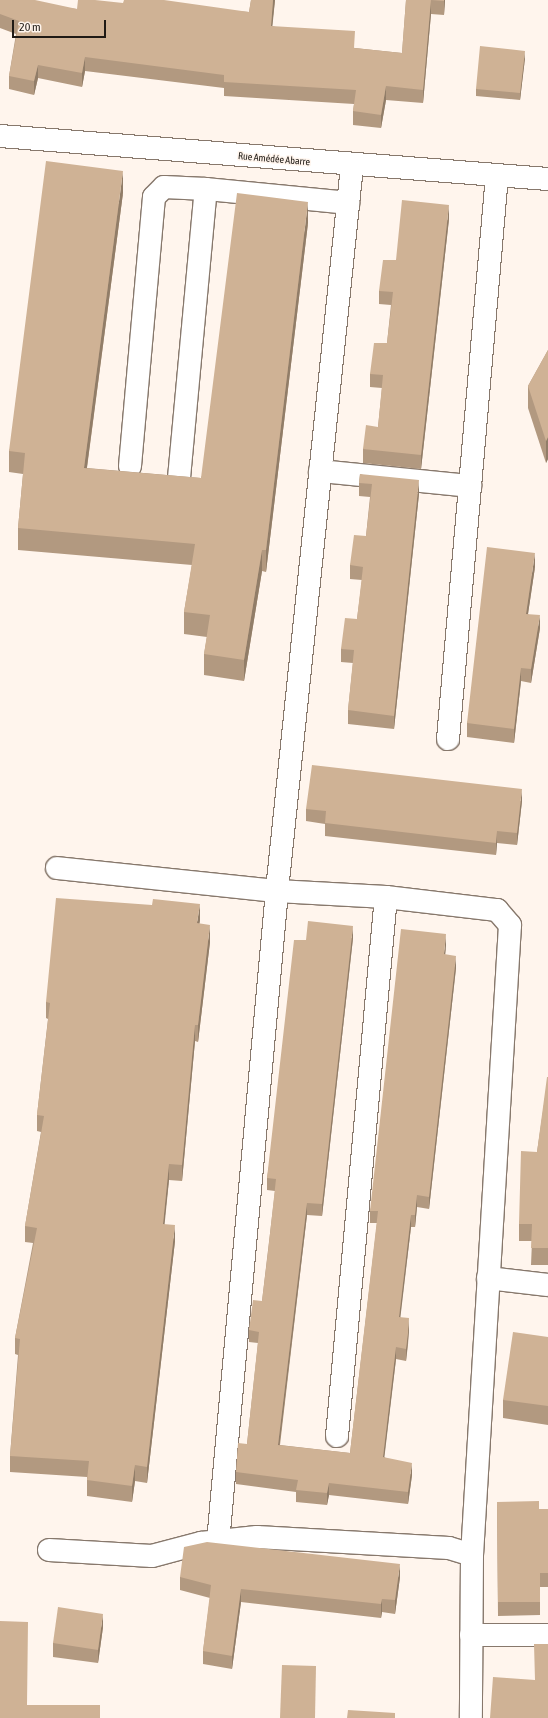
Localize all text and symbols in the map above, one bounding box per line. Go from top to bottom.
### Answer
scale bar [14,12,108,38]
text: 20 m [19,20,41,34]
street label: Rue Amédée Abarre [238,150,310,168]

